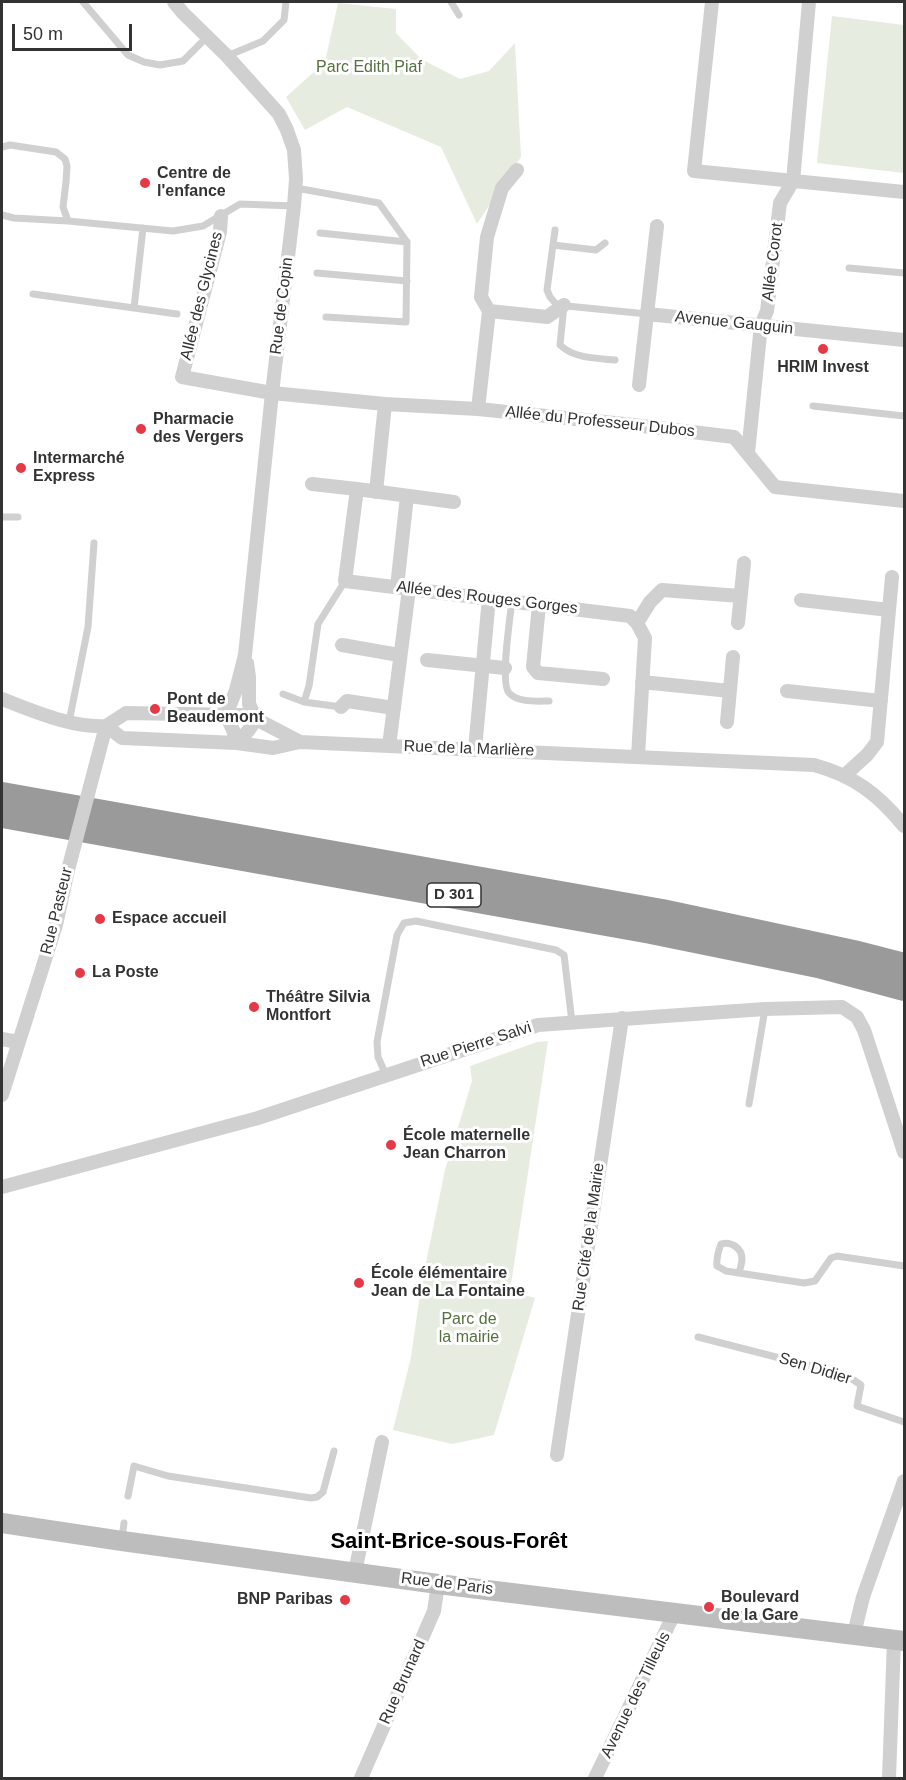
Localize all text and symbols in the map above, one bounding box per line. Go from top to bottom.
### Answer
scale bar [15,12,135,50]
text: 50 m [23,24,63,44]
park label: Parc Edith Piaf [316,58,422,78]
place label: Centre de l'enfance [157,164,231,202]
marker: Centre de l'enfance [138,176,152,190]
street label: Allée Corot [759,222,787,302]
street label: Allée des Glycines [177,230,227,362]
street label: Rue de Copin [267,256,297,356]
street label: Avenue Gauguin [674,307,794,339]
marker: HRIM Invest [816,342,830,356]
place label: HRIM Invest [777,358,869,378]
street label: Allée du Professeur Dubos [504,403,696,441]
place label: Pharmacie des Vergers [153,410,244,448]
marker: Pharmacie des Vergers [134,422,148,436]
place label: Intermarché Express [33,449,125,487]
marker: Intermarché Express [14,461,28,475]
street label: Allée des Rouges Gorges [395,577,579,619]
place label: Pont de Beaudemont [167,690,264,728]
marker: Pont de Beaudemont [148,702,162,716]
street label: Rue de la Marlière [403,737,535,761]
street label: Rue Pasteur [37,866,77,956]
road number: D 301 [427,883,481,907]
place label: Espace accueil [112,909,227,929]
marker: Espace accueil [93,912,107,926]
place label: La Poste [92,963,159,983]
marker: La Poste [73,966,87,980]
place label: Théâtre Silvia Montfort [266,988,370,1026]
marker: Théâtre Silvia Montfort [247,1000,261,1014]
street label: Rue Pierre Salvi [418,1018,534,1072]
place label: École maternelle Jean Charron [403,1126,530,1164]
marker: École maternelle Jean Charron [384,1138,398,1152]
street label: Rue Cité de la Mairie [569,1162,609,1312]
place label: École élémentaire Jean de La Fontaine [371,1264,525,1302]
marker: École élémentaire Jean de La Fontaine [352,1276,366,1290]
park label: Parc de la mairie [439,1310,499,1348]
street label: Sen Didier [776,1349,854,1389]
district label: Saint-Brice-sous-Forêt [330,1529,568,1555]
street label: Rue de Paris [400,1569,494,1599]
place label: Boulevard de la Gare [721,1588,799,1626]
place label: BNP Paribas [237,1590,333,1610]
marker: BNP Paribas [338,1593,352,1607]
marker: Boulevard de la Gare [702,1600,716,1614]
street label: Avenue des Tilleuls [597,1629,675,1761]
street label: Rue Brunard [376,1637,430,1727]

